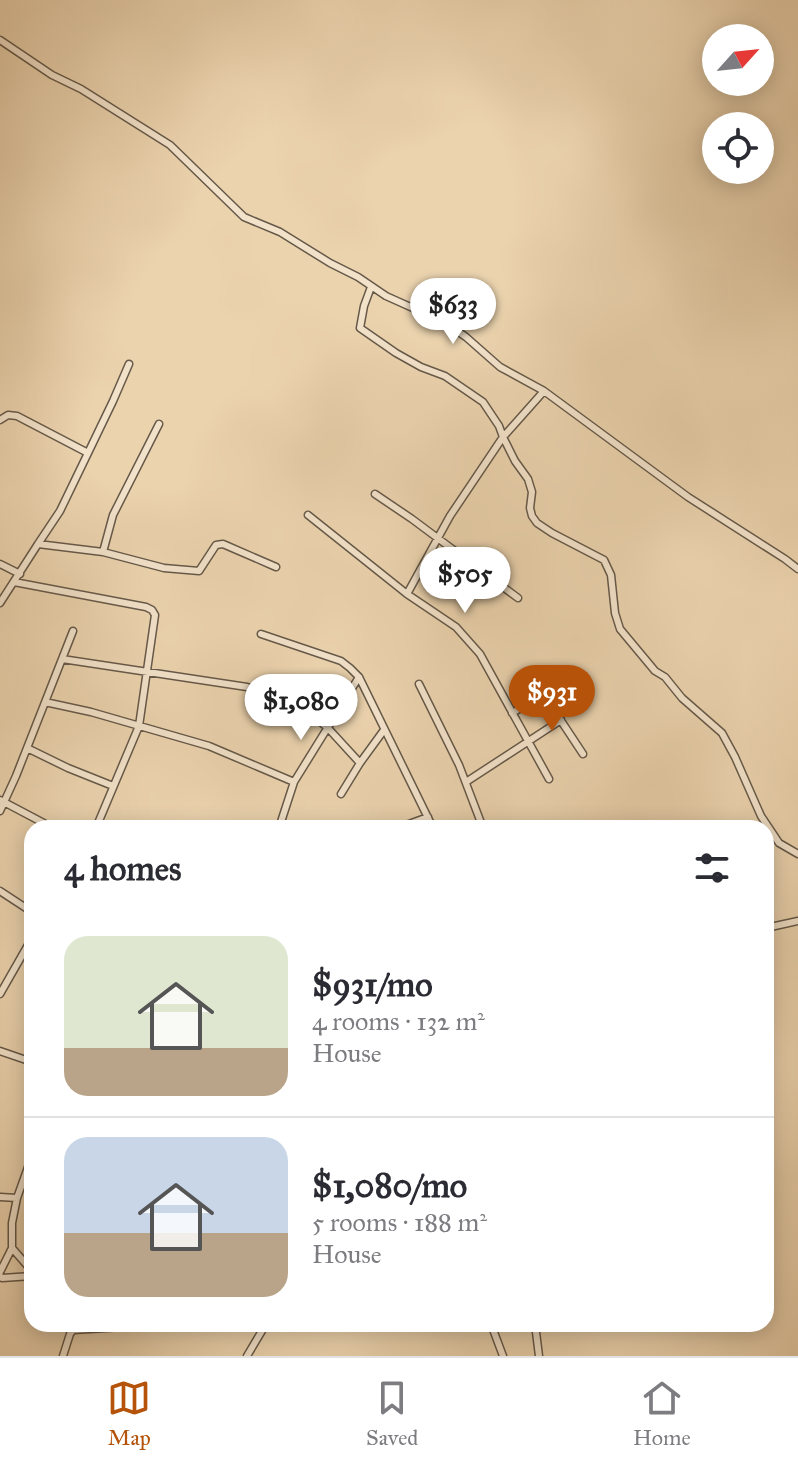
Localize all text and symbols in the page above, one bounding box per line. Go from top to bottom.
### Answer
north arrow [702,24,774,96]
map controls [702,24,774,184]
button: locate [702,112,774,184]
pin: $633 [406,278,500,346]
text: $633 [428,288,478,320]
pin: $505 [418,547,512,615]
text: $505 [438,557,492,589]
pin: $931 [505,665,599,733]
pin: $1,080 [236,674,366,742]
text: $931 [527,675,577,707]
text: $1,080 [263,684,339,716]
icon: filters [690,846,734,890]
text: 4 homes [64,848,181,889]
text: $931/mo [312,964,433,1005]
icon: home [128,968,224,1064]
text: 4 rooms · 132 m² [312,1005,485,1037]
text: House [312,1037,382,1069]
text: $1,080/mo [312,1165,467,1206]
icon: home [128,1169,224,1265]
text: 5 rooms · 188 m² [312,1206,487,1238]
text: House [312,1238,382,1270]
tab: Map [107,1376,151,1451]
tab: Saved [366,1376,418,1451]
tab: Home [633,1376,691,1451]

